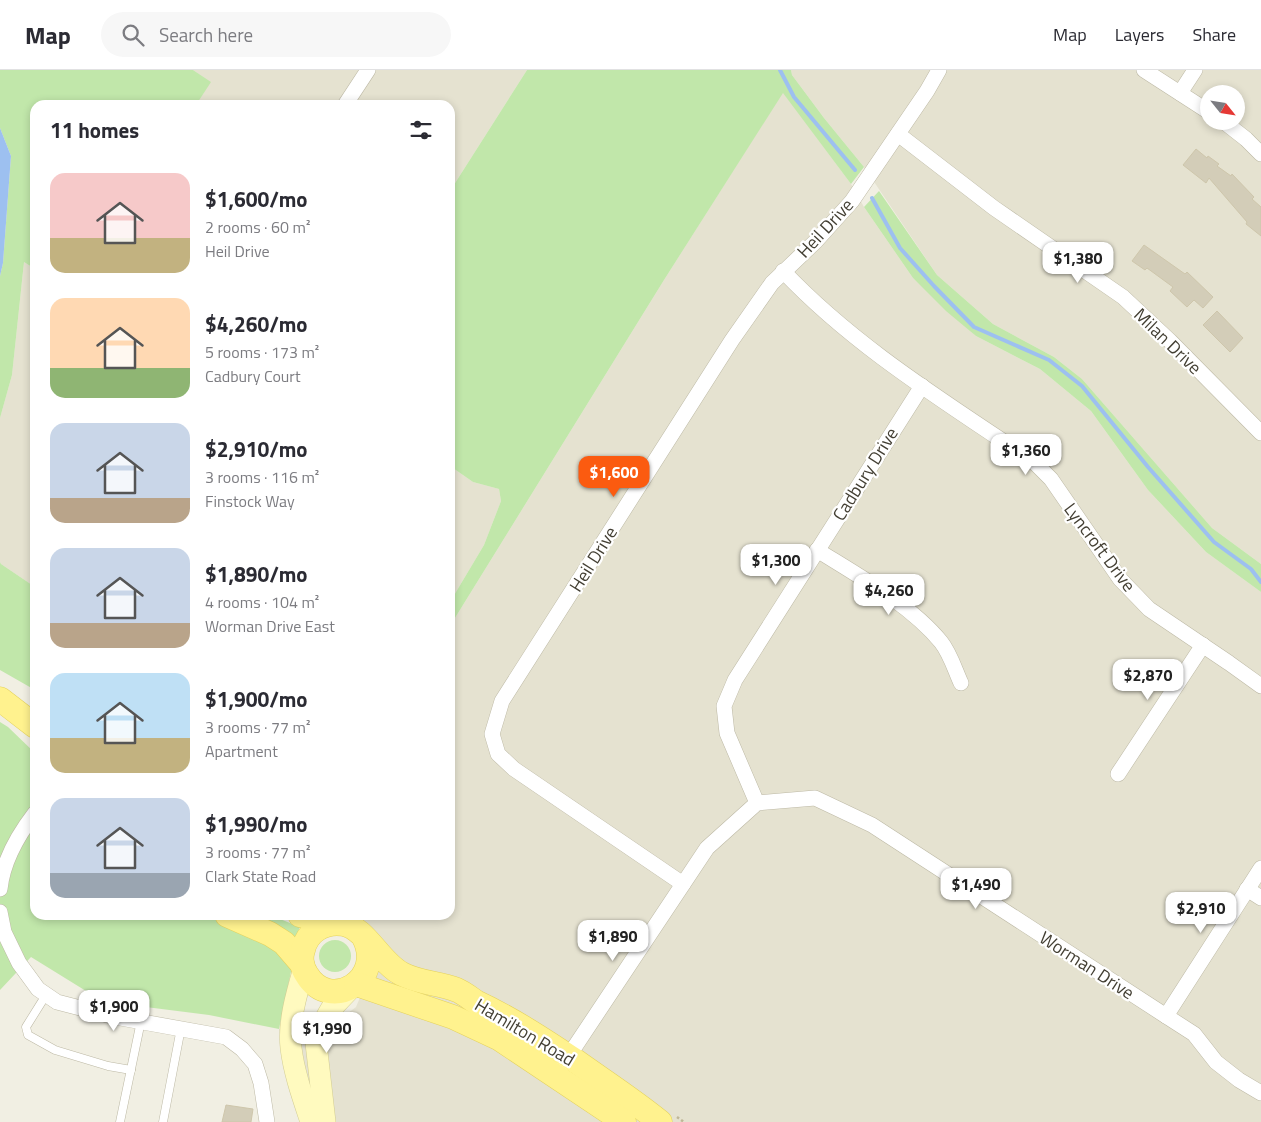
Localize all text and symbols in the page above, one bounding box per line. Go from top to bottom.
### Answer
search box [101,12,451,57]
text: Map [25,17,71,53]
text: Search here [159,20,253,49]
icon: search [119,21,147,49]
text: Map [1053,21,1087,48]
text: Layers [1115,21,1164,48]
text: Share [1192,21,1236,48]
north arrow [1200,85,1245,130]
map controls [1200,85,1245,130]
text: 11 homes [50,114,139,146]
icon: filters [407,116,435,144]
text: $1,600/mo [205,183,307,215]
street label: Heil Drive [790,192,860,264]
icon: home [90,193,150,253]
text: 2 rooms · 60 m² [205,215,310,239]
text: Heil Drive [205,239,270,263]
pin: $1,380 [1037,242,1119,284]
text: $1,380 [1053,246,1103,270]
street label: Milan Drive [1128,302,1208,380]
text: $4,260/mo [205,308,307,340]
icon: home [90,318,150,378]
text: 5 rooms · 173 m² [205,340,319,364]
text: Cadbury Court [205,364,301,388]
street label: Cadbury Drive [826,422,904,526]
text: $2,910/mo [205,433,307,465]
pin: $1,360 [985,434,1067,476]
text: $1,360 [1001,438,1051,462]
icon: home [90,443,150,503]
pin: $1,600 [573,456,655,498]
text: $1,600 [589,460,639,484]
text: 3 rooms · 116 m² [205,465,319,489]
text: Finstock Way [205,489,295,513]
street label: Lyncroft Drive [1058,497,1142,597]
street label: Heil Drive [562,521,624,597]
pin: $1,300 [735,544,817,586]
text: $1,300 [751,548,801,572]
text: $1,890/mo [205,558,307,590]
icon: home [90,568,150,628]
pin: $4,260 [848,574,930,616]
text: $4,260 [864,578,914,602]
text: 4 rooms · 104 m² [205,590,319,614]
text: Worman Drive East [205,614,335,638]
pin: $2,870 [1107,658,1189,701]
text: $2,870 [1123,663,1173,687]
text: $1,900/mo [205,683,307,715]
icon: home [90,693,150,753]
text: 3 rooms · 77 m² [205,715,310,739]
text: Apartment [205,739,278,763]
text: $1,990/mo [205,808,307,840]
icon: home [90,818,150,878]
text: 3 rooms · 77 m² [205,840,310,864]
text: Clark State Road [205,864,316,888]
pin: $1,490 [935,868,1017,910]
text: $1,490 [951,872,1001,896]
pin: $2,910 [1160,892,1242,934]
text: $2,910 [1176,896,1226,920]
pin: $1,890 [572,920,654,962]
text: $1,890 [588,924,638,948]
street label: Worman Drive [1034,924,1140,1006]
pin: $1,900 [73,990,155,1032]
street label: Hamilton Road [470,991,580,1073]
text: $1,900 [89,994,139,1018]
pin: $1,990 [286,1012,368,1054]
text: $1,990 [302,1016,352,1040]

